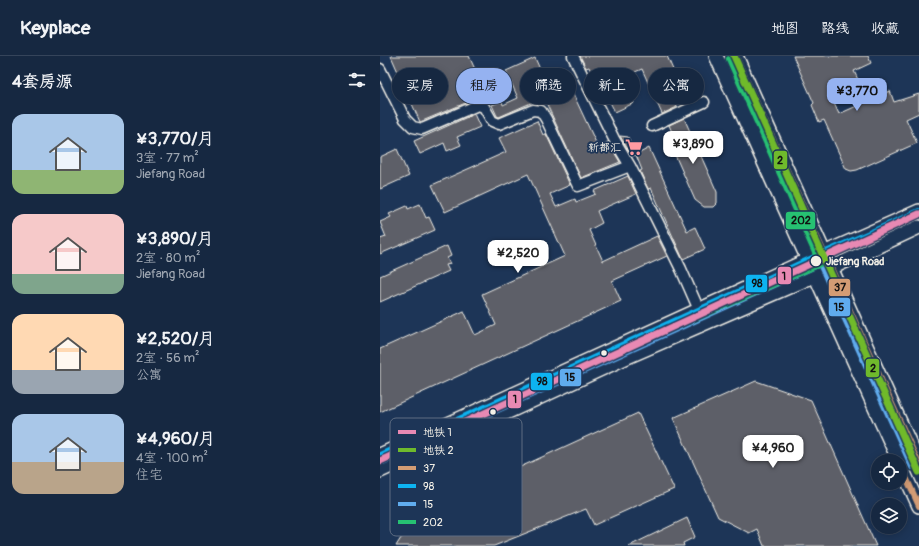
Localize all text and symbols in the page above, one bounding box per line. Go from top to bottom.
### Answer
text: Keyplace [20,16,90,40]
text: 地图 [771,20,799,37]
text: 路线 [821,20,849,37]
text: 收藏 [871,20,899,37]
chip: 买房 [392,68,448,104]
chip: 租房 [456,68,512,104]
chip: 筛选 [520,68,576,104]
chip: 新上 [584,68,640,104]
chip: 公寓 [648,68,704,104]
icon: filters [346,69,368,91]
text: 4套房源 [12,71,73,92]
pin: ¥3,770 [824,78,890,112]
text: ¥3,770 [836,83,878,99]
text: ¥3,770/月 [136,128,214,149]
icon: home [44,130,92,178]
pin: ¥3,890 [660,131,726,165]
text: ¥3,890 [672,136,714,152]
supermarket icon: 新都汇 [624,137,644,157]
place label: 新都汇 [588,141,621,154]
text: 3室 · 77 m² [136,150,199,166]
line badge: 2 [773,150,788,170]
text: 2 [777,154,783,167]
text: Jiefang Road [136,166,205,182]
line badge: 202 [785,211,816,230]
text: 202 [791,214,811,227]
text: ¥3,890/月 [136,228,214,249]
icon: home [44,230,92,278]
pin: ¥2,520 [485,240,551,274]
text: ¥2,520 [497,245,539,261]
text: 2室 · 80 m² [136,250,200,266]
marker: Jiefang Road [809,254,823,268]
place label: Jiefang Road [826,255,884,268]
text: Jiefang Road [136,266,205,282]
line badge: 1 [777,266,792,285]
text: 1 [782,270,786,283]
line badge: 98 [745,274,768,293]
text: 98 [751,277,763,290]
line badge: 37 [828,278,851,297]
text: 37 [834,281,846,294]
line badge: 15 [828,297,851,317]
text: 15 [834,301,844,314]
text: ¥2,520/月 [136,328,215,349]
icon: home [44,330,92,378]
unlabelled marker [599,348,609,358]
text: 2室 · 56 m² [136,350,200,366]
line badge: 2 [865,358,880,378]
text: 2 [870,362,876,375]
text: 公寓 [136,367,162,383]
line badge: 15 [559,368,582,387]
text: 15 [565,371,575,384]
line badge: 98 [530,372,553,391]
text: 98 [536,375,548,388]
line badge: 1 [507,390,522,409]
text: 1 [513,393,517,406]
unlabelled marker [488,407,498,417]
legend [390,418,522,536]
text: 地铁 1 [423,426,452,439]
text: ¥4,960/月 [136,428,215,449]
icon: home [44,430,92,478]
pin: ¥4,960 [740,435,806,469]
text: ¥4,960 [751,440,795,456]
text: 地铁 2 [423,444,454,457]
text: 4室 · 100 m² [136,450,208,466]
map controls [871,454,907,534]
button: locate [871,454,907,490]
text: 37 [423,462,435,475]
text: 住宅 [136,467,162,483]
text: 98 [423,480,435,493]
text: 15 [423,498,433,511]
button: layers [871,498,907,534]
text: 202 [423,516,443,529]

